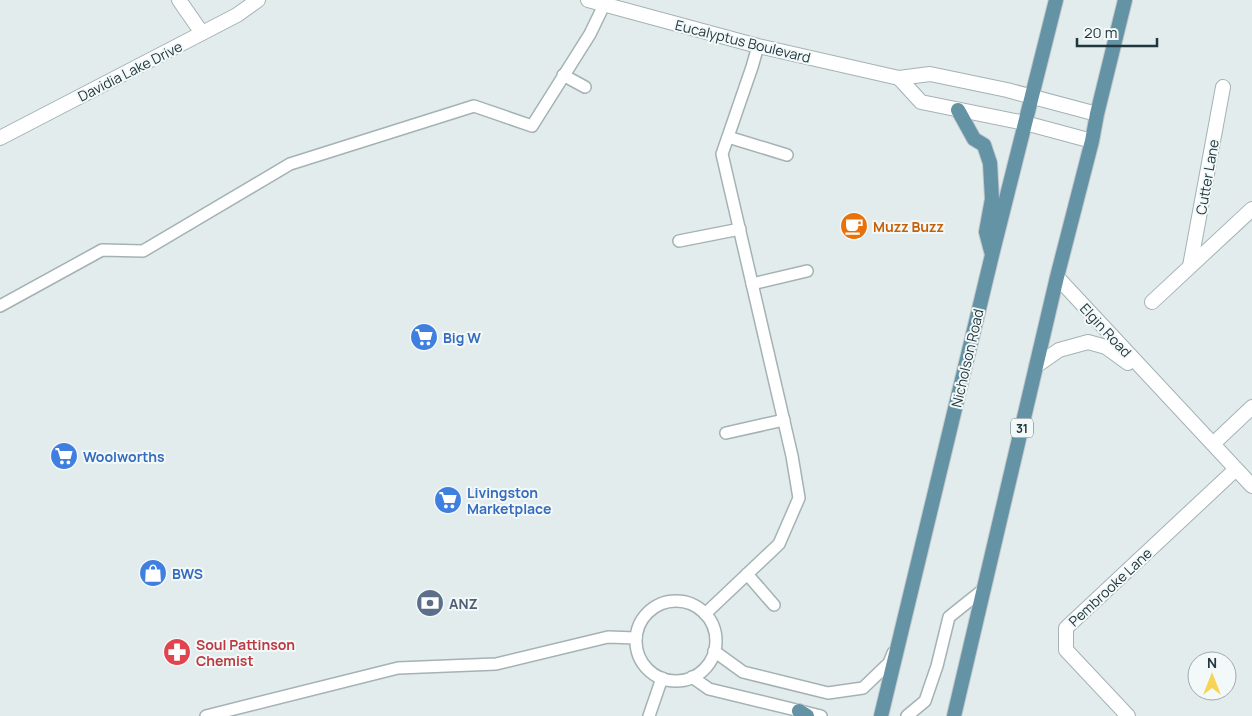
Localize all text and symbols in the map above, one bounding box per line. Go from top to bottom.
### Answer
street label: Eucalyptus Boulevard [673,15,813,67]
scale bar [1077,15,1157,47]
text: 20 m [1084,22,1117,43]
street label: Davidia Lake Drive [75,36,185,106]
street label: Cutter Lane [1191,138,1223,216]
cafe icon: Muzz Buzz [839,211,869,241]
place label: Muzz Buzz [873,217,944,236]
street label: Elgin Road [1076,299,1136,361]
street label: Nicholson Road [946,307,988,409]
supermarket icon: Big W [409,322,439,352]
place label: Big W [443,328,481,347]
road number: 31 [1011,418,1033,438]
supermarket icon: Woolworths [49,441,79,471]
place label: Woolworths [83,447,165,466]
place label: Livingston Marketplace [467,483,551,518]
supermarket icon: Livingston Marketplace [433,485,463,515]
street label: Pembrooke Lane [1064,544,1156,630]
shop icon: BWS [138,558,168,588]
place label: BWS [172,564,203,583]
bank icon: ANZ [415,588,445,618]
place label: ANZ [449,594,478,613]
place label: Soul Pattinson Chemist [196,635,295,670]
pharmacy icon: Soul Pattinson Chemist [162,637,192,667]
north arrow [1187,651,1237,701]
text: N [1207,653,1217,672]

